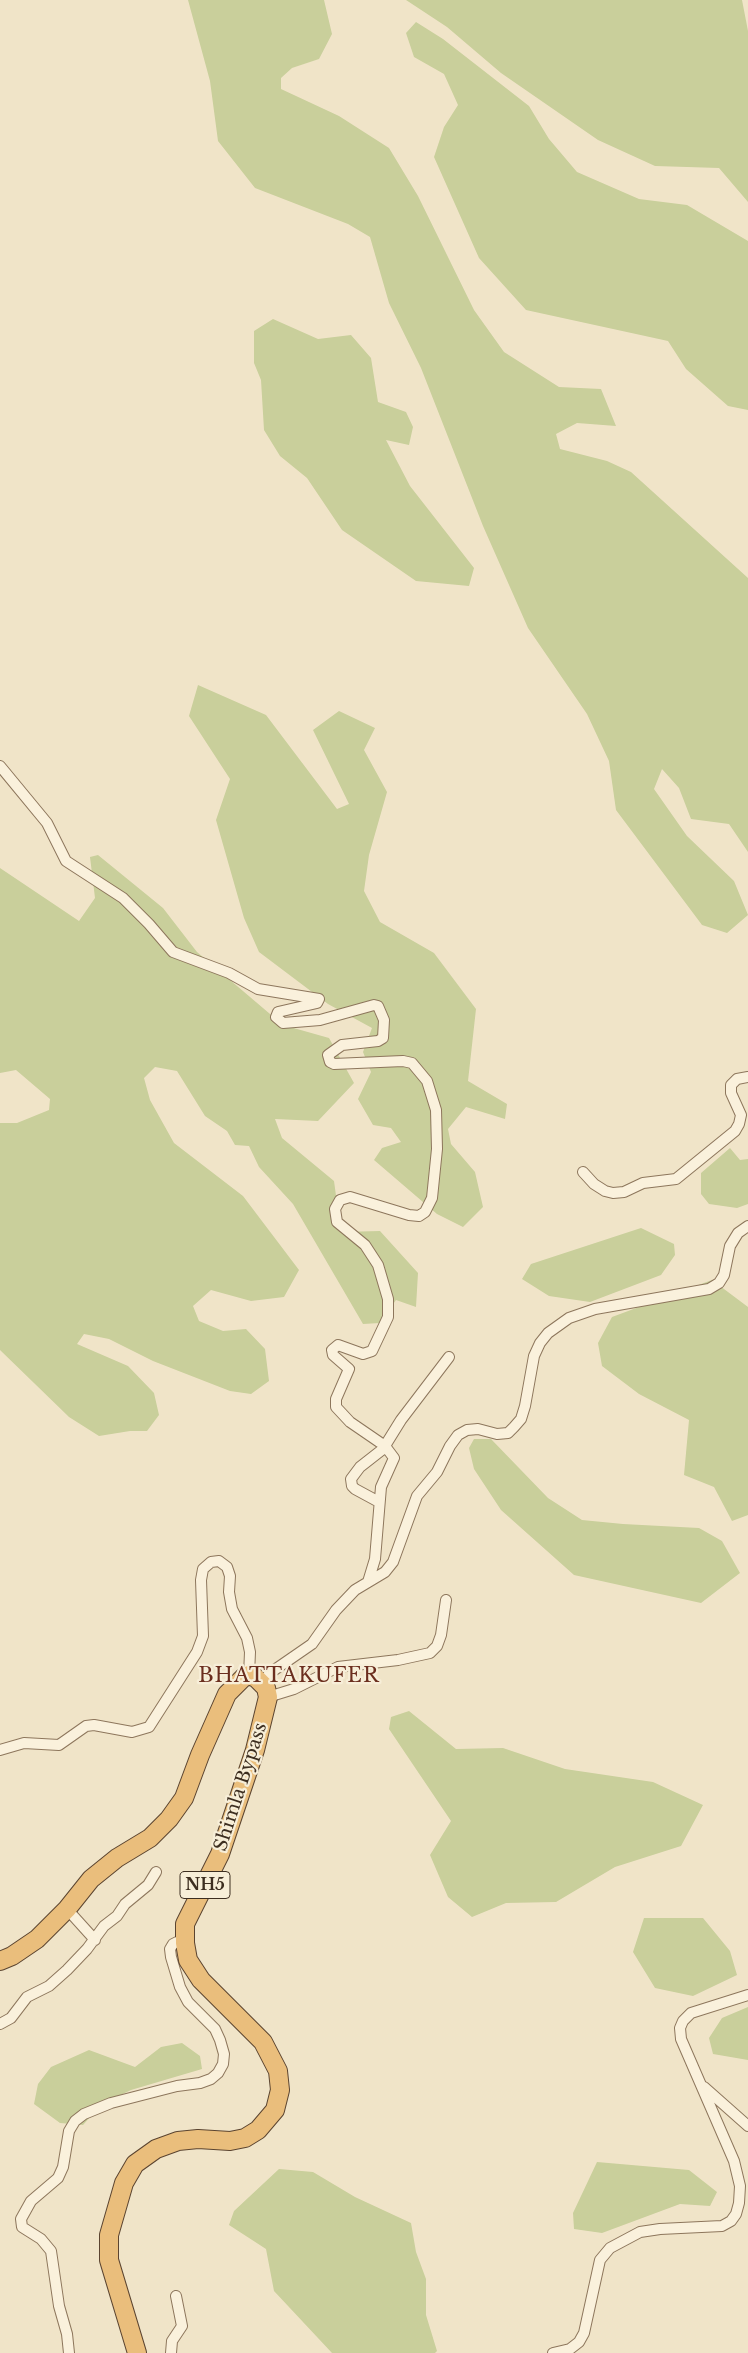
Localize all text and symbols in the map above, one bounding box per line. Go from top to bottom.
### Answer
district label: BHATTAKUFER [197,1664,381,1688]
street label: Shimla Bypass [210,1720,272,1854]
road number: NH5 [180,1872,230,1898]

